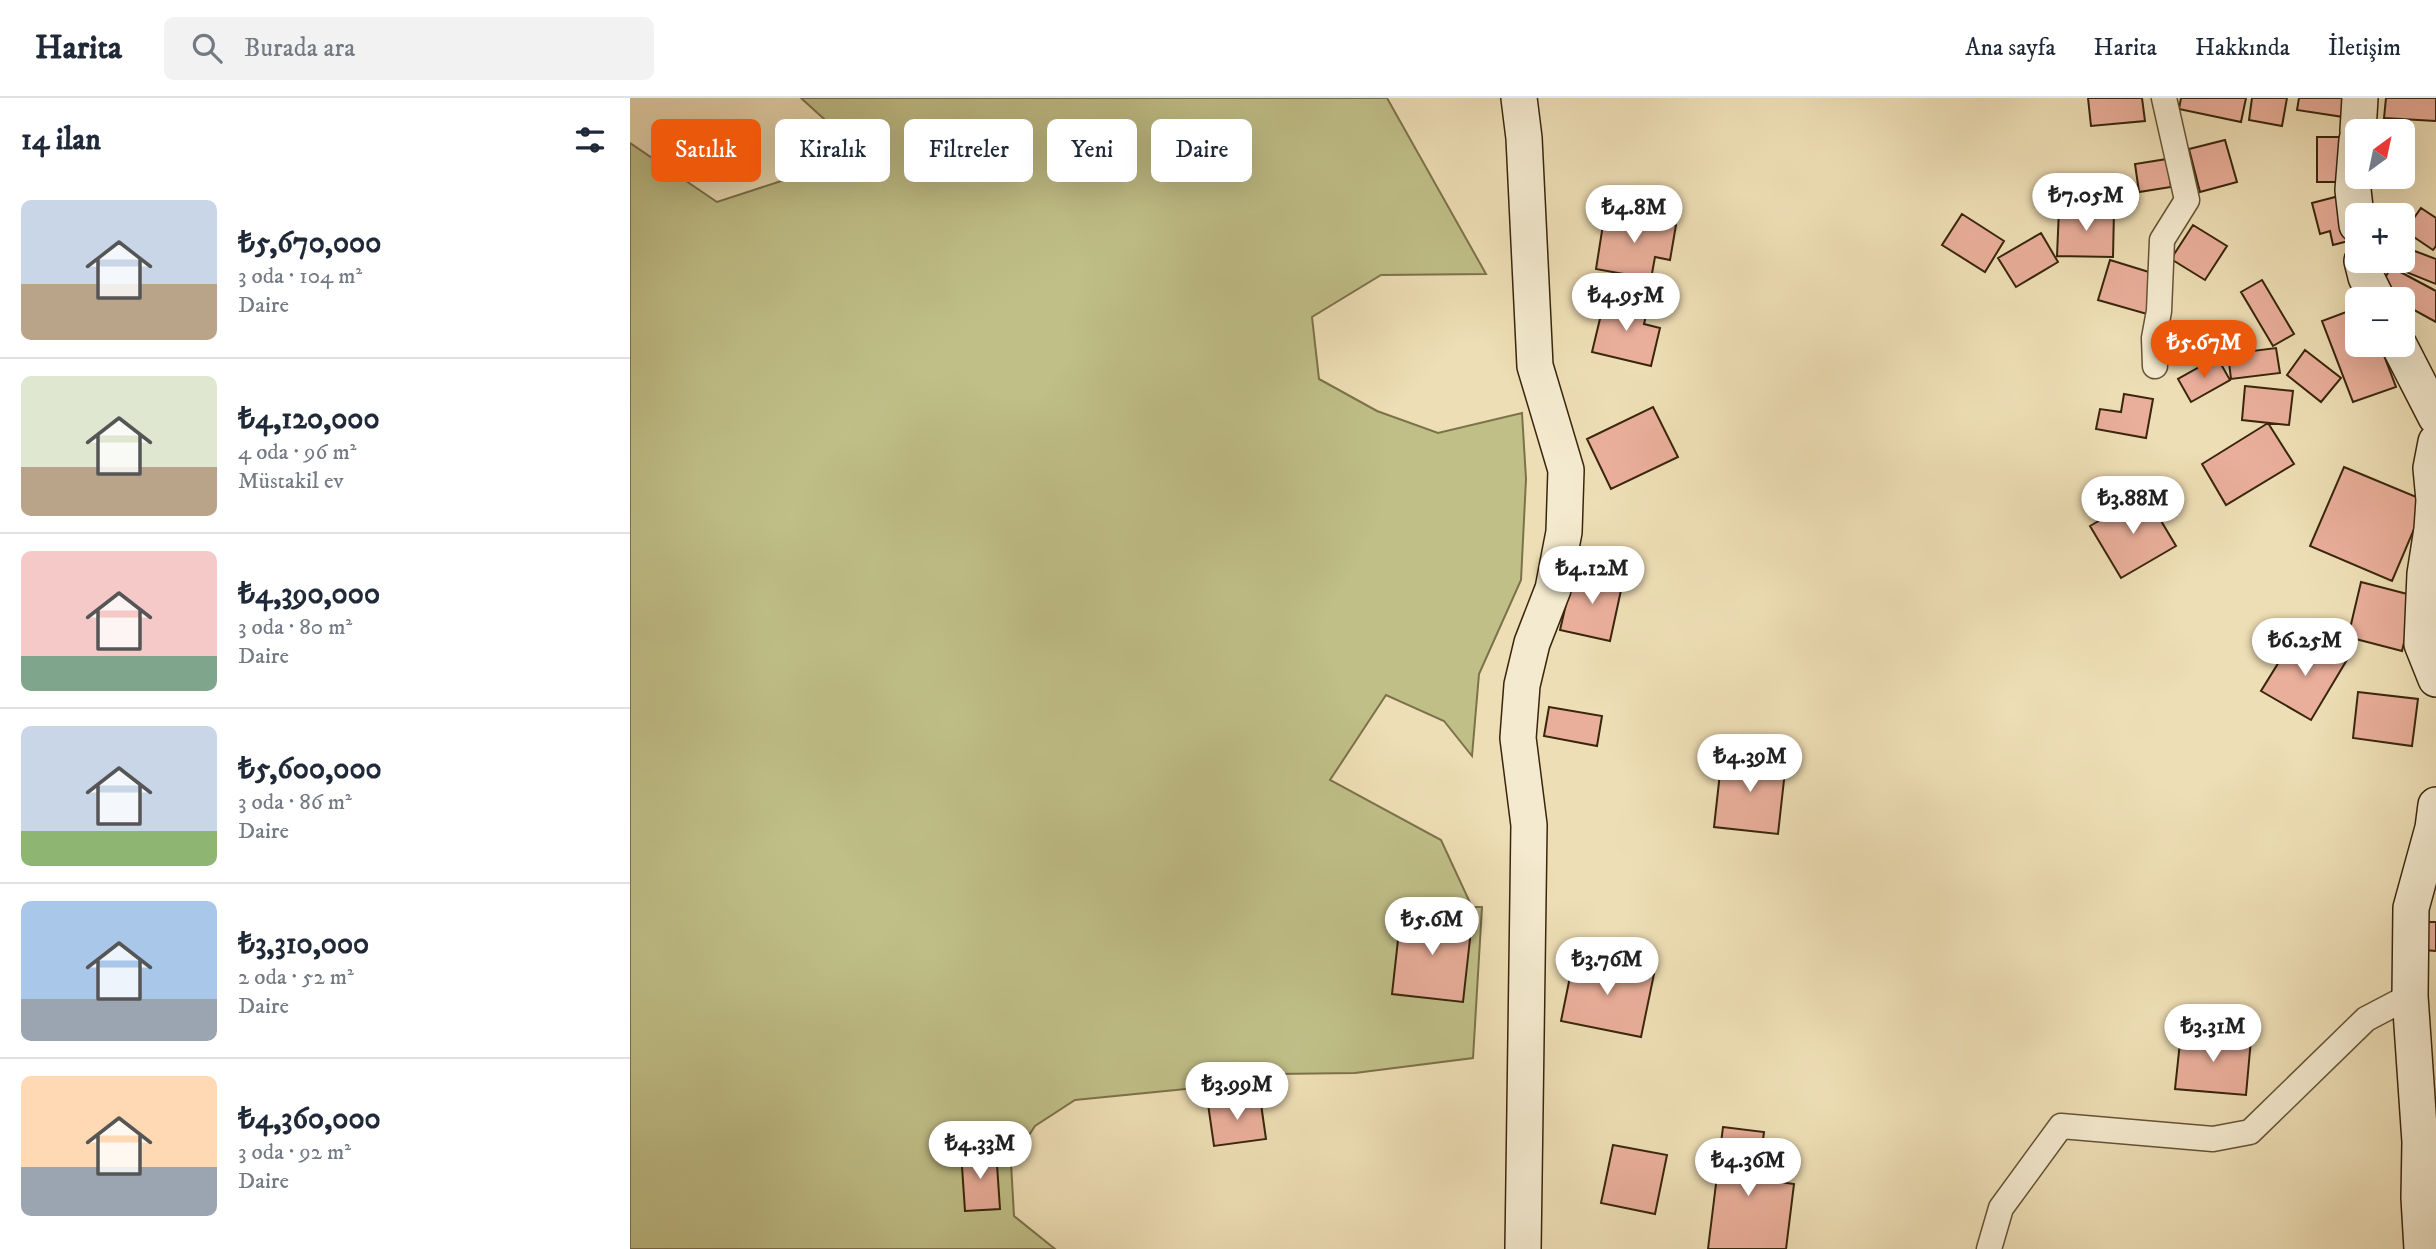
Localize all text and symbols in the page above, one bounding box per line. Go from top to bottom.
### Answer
search box [164,17,654,80]
text: Harita [35,28,122,69]
icon: search [188,29,226,67]
text: Burada ara [244,32,355,65]
text: Ana sayfa [1965,33,2056,63]
text: Harita [2094,33,2157,63]
text: Hakkında [2195,33,2290,63]
text: İletişim [2328,33,2401,63]
chip: Satılık [651,119,761,182]
chip: Kiralık [775,119,890,182]
chip: Filtreler [904,119,1033,182]
chip: Yeni [1047,119,1137,182]
chip: Daire [1151,119,1252,182]
north arrow [2345,119,2415,189]
map controls [2345,119,2415,357]
icon: filters [571,121,609,159]
text: 14 ilan [21,122,101,159]
pin: ₺7.05M [2029,174,2143,233]
text: ₺7.05M [2048,181,2124,210]
pin: ₺4.8M [1585,186,1683,245]
text: ₺4.8M [1602,193,1666,222]
button: + [2345,203,2415,273]
text: ₺5,670,000 [238,225,381,262]
icon: home [77,228,161,312]
text: 3 oda · 104 m² [238,262,362,291]
pin: ₺4.95M [1569,274,1683,333]
text: ₺4.95M [1588,281,1664,310]
button: − [2345,287,2415,357]
text: Daire [238,291,289,320]
pin: ₺5.67M [2147,320,2261,380]
text: ₺5.67M [2167,328,2241,357]
text: ₺4,120,000 [238,401,380,438]
icon: home [77,404,161,488]
text: 4 oda · 96 m² [238,438,356,467]
text: Müstakil ev [238,467,344,496]
pin: ₺3.88M [2076,476,2190,536]
text: ₺3.88M [2097,484,2169,513]
pin: ₺4.12M [1535,546,1649,606]
text: ₺4.12M [1555,554,1629,583]
text: ₺4,390,000 [238,576,380,613]
icon: home [77,579,161,663]
text: 3 oda · 80 m² [238,613,352,642]
pin: ₺6.25M [2248,618,2362,678]
text: ₺6.25M [2268,626,2342,655]
text: Daire [238,642,289,671]
pin: ₺4.39M [1693,734,1807,794]
text: ₺4.39M [1713,742,1787,771]
text: ₺5,600,000 [238,751,382,788]
icon: home [77,754,161,838]
text: 3 oda · 86 m² [238,788,352,817]
text: Daire [238,817,289,846]
pin: ₺5.6M [1383,898,1481,957]
text: ₺5.6M [1401,905,1463,934]
text: ₺3,310,000 [238,926,369,963]
icon: home [77,929,161,1013]
pin: ₺3.76M [1550,937,1664,997]
text: ₺3.76M [1572,945,1642,974]
text: 2 oda · 52 m² [238,963,354,992]
text: Daire [238,992,289,1021]
pin: ₺3.31M [2156,1004,2270,1064]
text: ₺3.31M [2180,1012,2246,1041]
pin: ₺3.99M [1180,1062,1294,1122]
text: ₺3.99M [1201,1070,1273,1099]
text: ₺4,360,000 [238,1101,381,1138]
icon: home [77,1104,161,1188]
pin: ₺4.33M [923,1122,1037,1181]
text: ₺4.33M [945,1129,1015,1158]
text: 3 oda · 92 m² [238,1138,351,1167]
pin: ₺4.36M [1691,1138,1805,1198]
text: ₺4.36M [1711,1146,1785,1175]
text: Daire [238,1167,289,1196]

